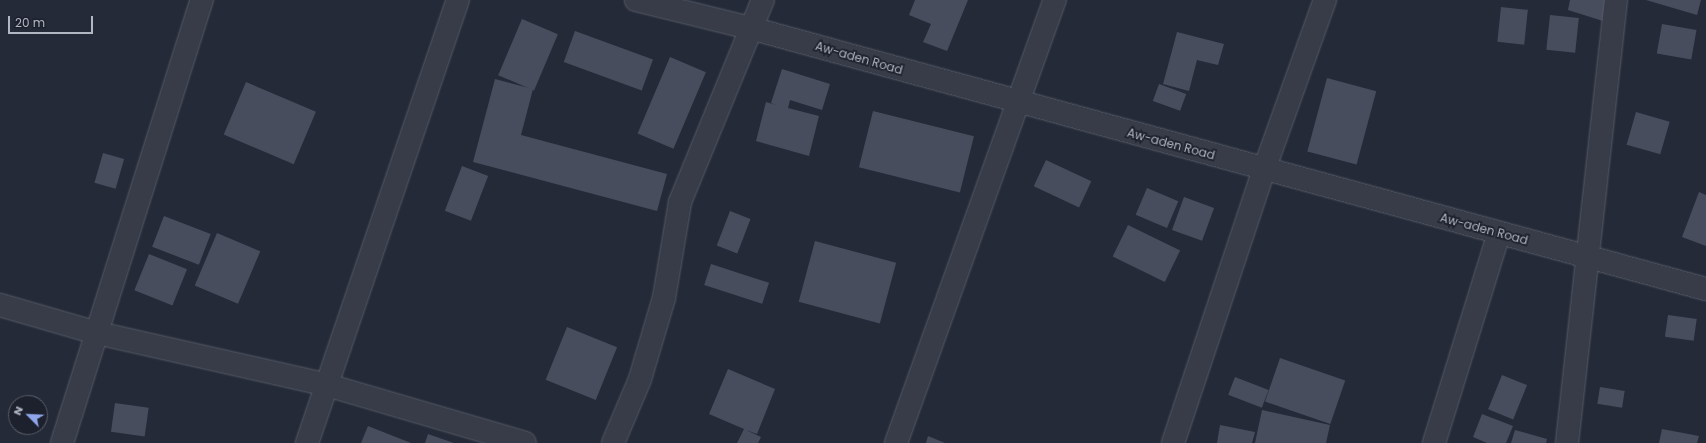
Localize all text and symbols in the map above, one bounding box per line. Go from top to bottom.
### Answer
scale bar [10,8,95,34]
text: 20 m [15,14,45,31]
street label: Aw-aden Road [814,39,904,77]
street label: Aw-aden Road [1126,125,1216,163]
street label: Aw-aden Road [1439,210,1529,248]
north arrow [8,395,48,435]
text: N [9,403,27,418]

